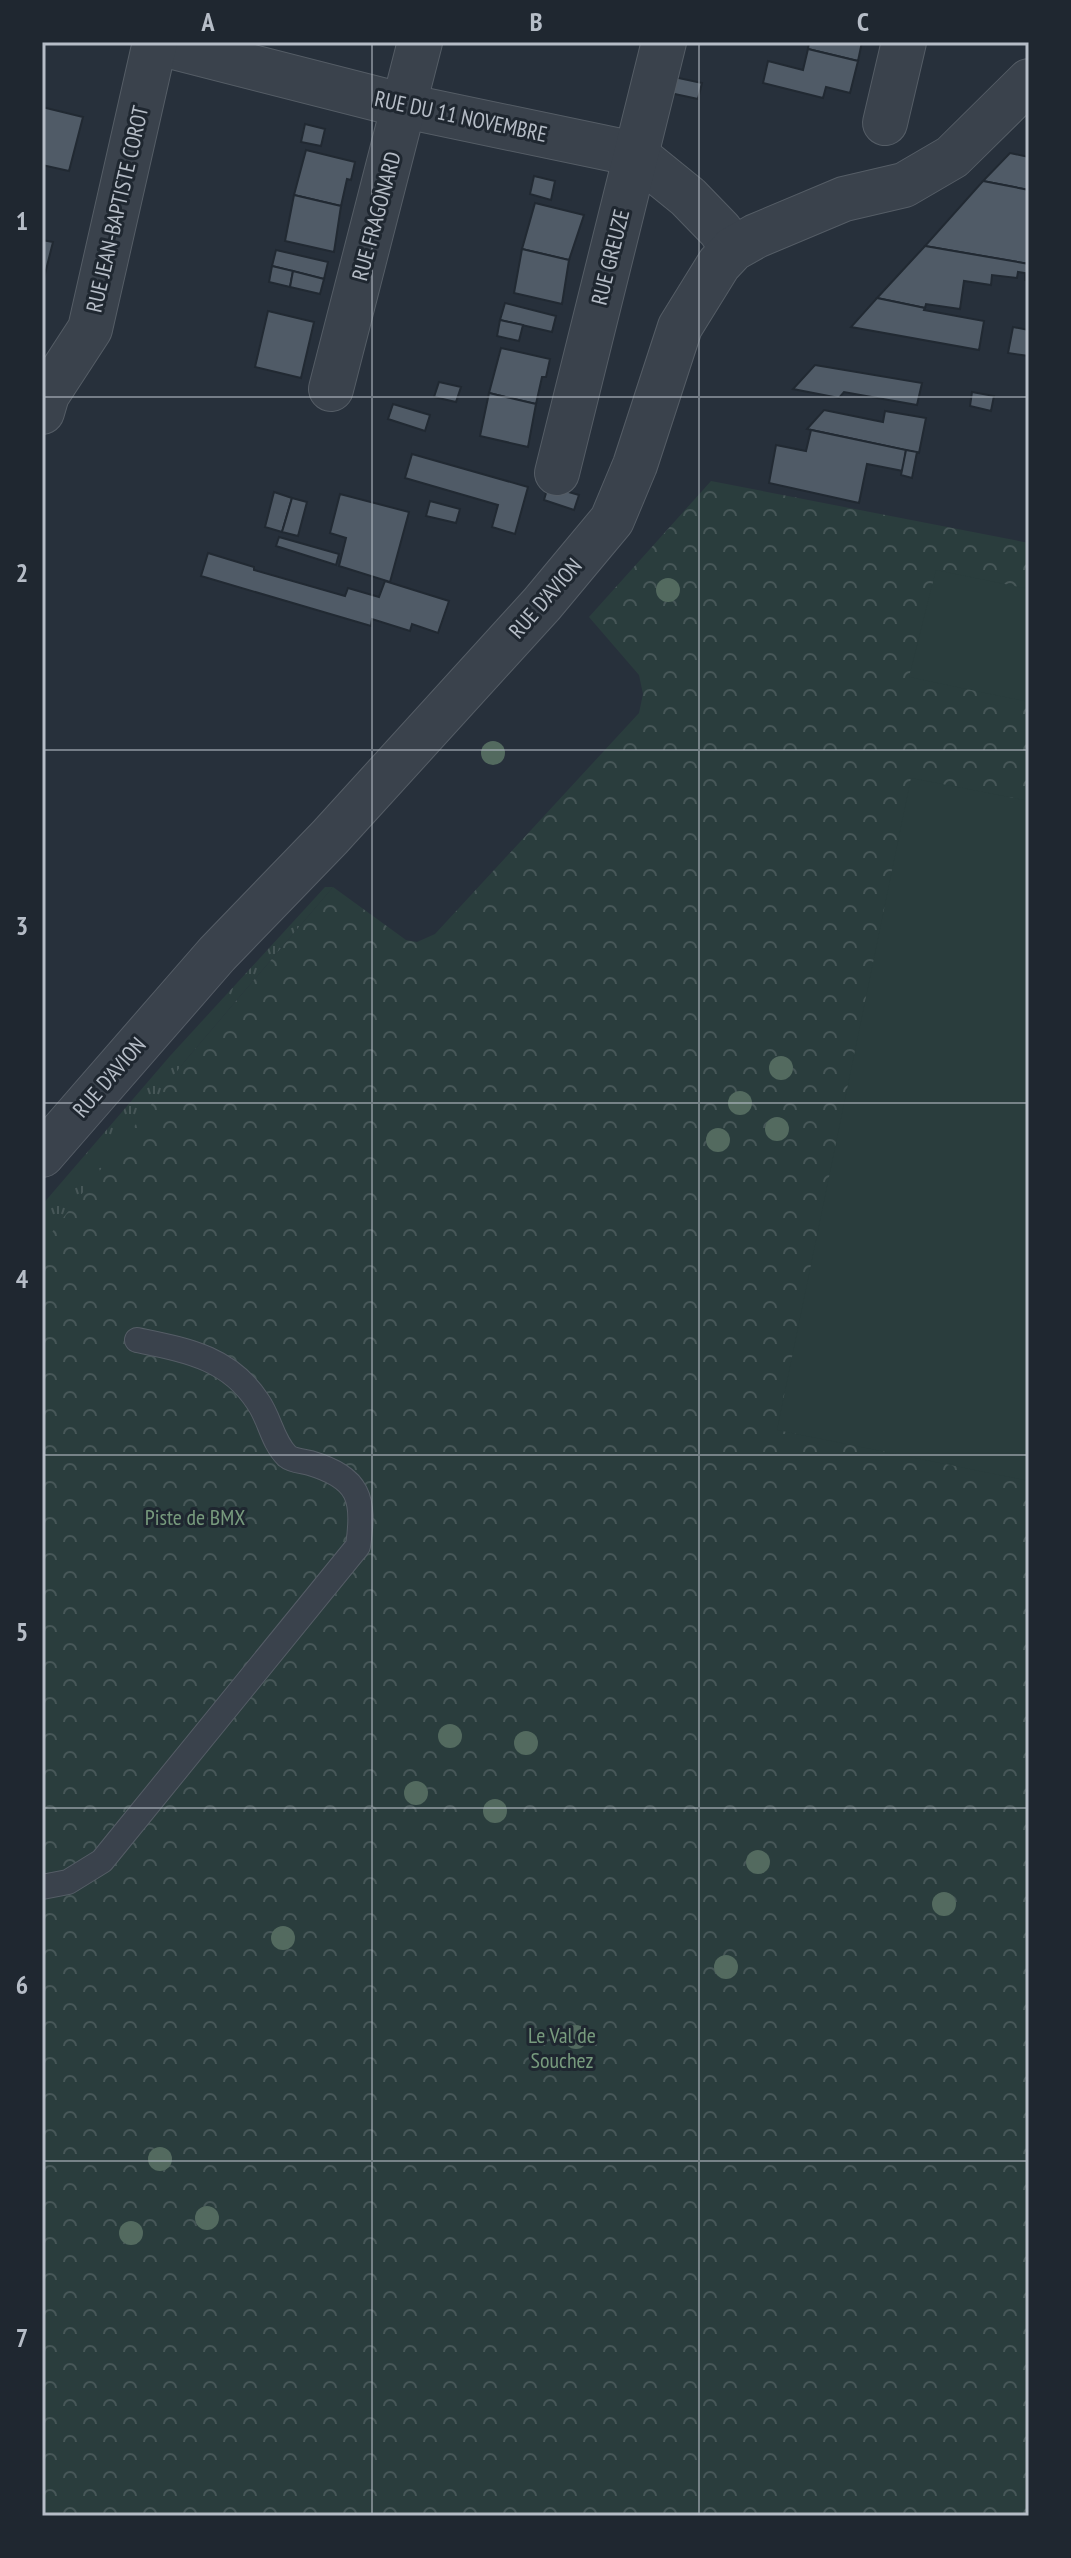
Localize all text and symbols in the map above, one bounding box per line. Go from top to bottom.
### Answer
text: A [200,5,215,38]
text: B [530,5,543,38]
text: C [857,5,869,38]
street label: RUE DU 11 NOVEMBRE [372,84,550,148]
street label: RUE JEAN-BAPTISTE COROT [80,103,154,315]
street label: RUE FRAGONARD [345,148,407,284]
text: 1 [16,204,28,237]
street label: RUE GREUZE [585,206,635,308]
street label: RUE D'AVION [502,552,588,644]
text: 2 [16,556,28,589]
text: 3 [16,909,28,942]
street label: RUE D'AVION [66,1031,152,1123]
text: 4 [16,1262,29,1295]
park label: Piste de BMX [145,1503,245,1531]
text: 5 [16,1615,28,1648]
text: 6 [16,1968,28,2001]
park label: Le Val de Souchez [528,2021,596,2074]
text: 7 [16,2321,28,2354]

